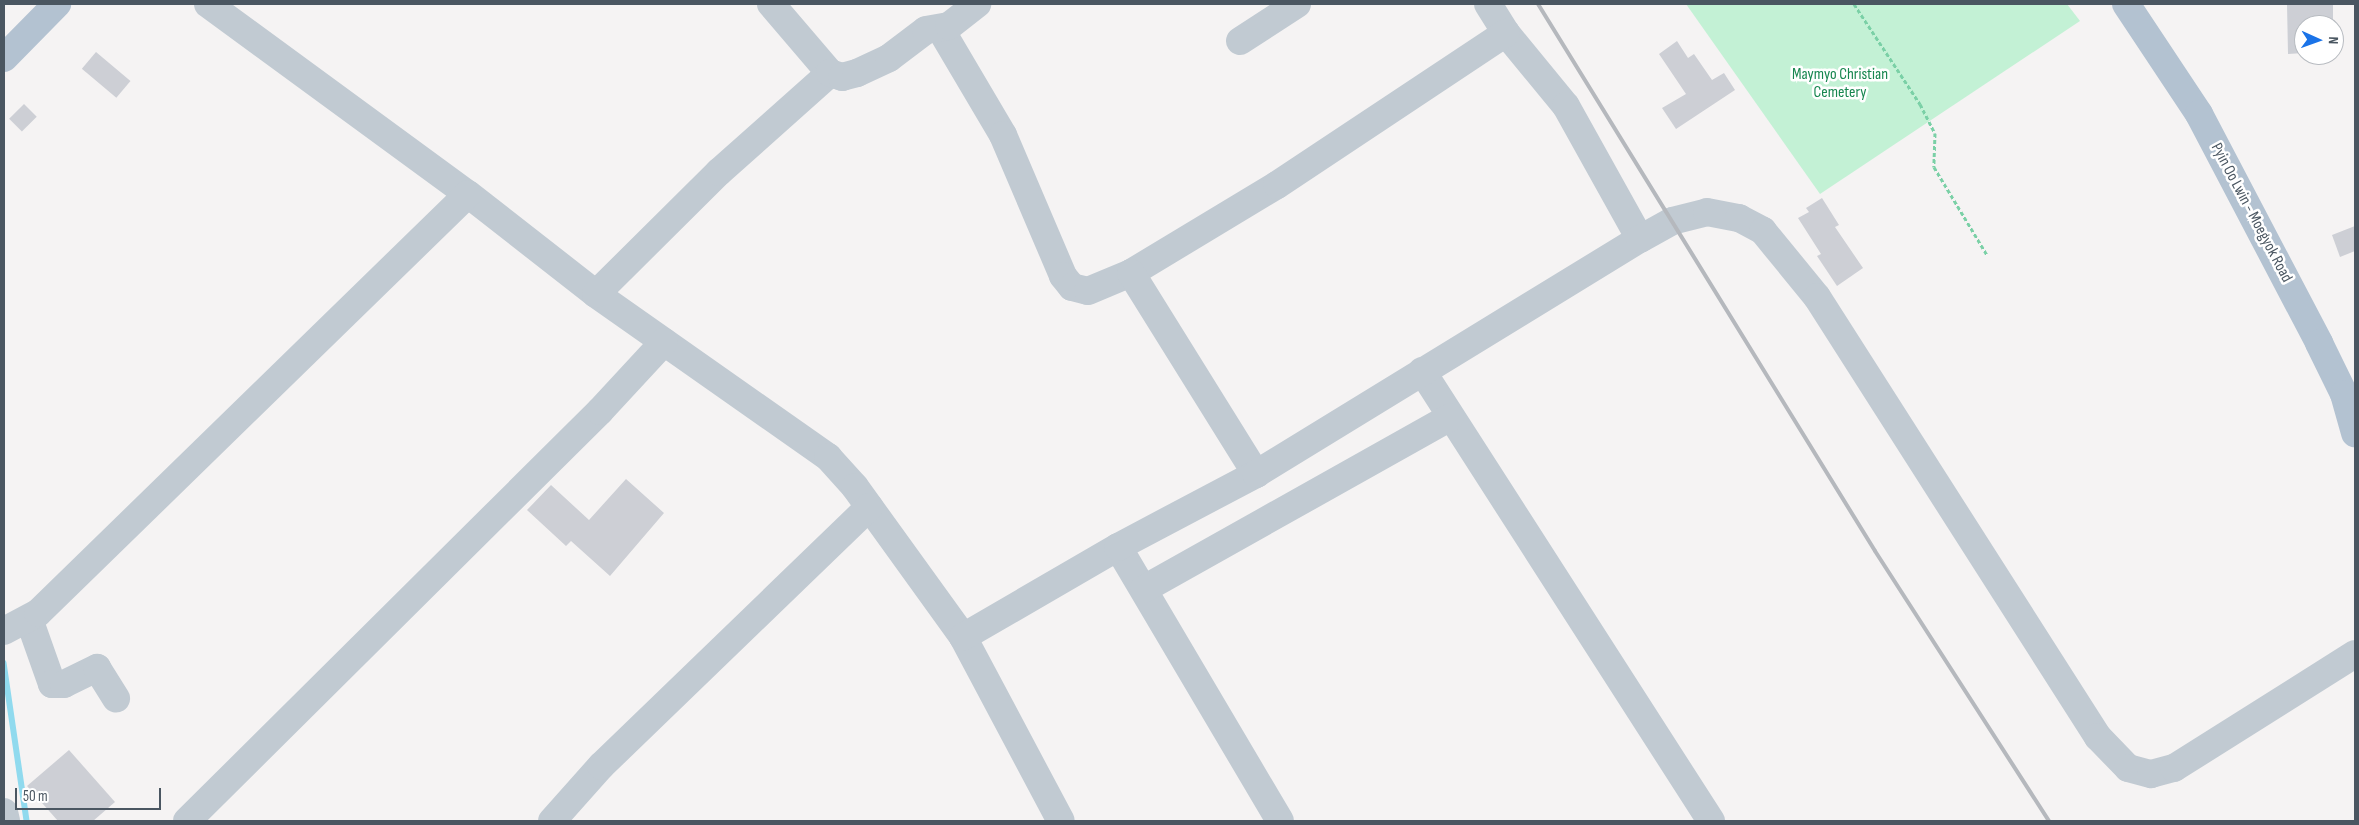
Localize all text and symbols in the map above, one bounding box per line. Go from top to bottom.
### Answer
north arrow [2294,15,2344,65]
text: N [2325,36,2342,45]
park label: Maymyo Christian Cemetery [1792,65,1888,103]
street label: Pyin Oo Lwin - Moegyok Road [2206,140,2296,286]
scale bar [18,778,164,810]
text: 50 m [23,787,48,806]

